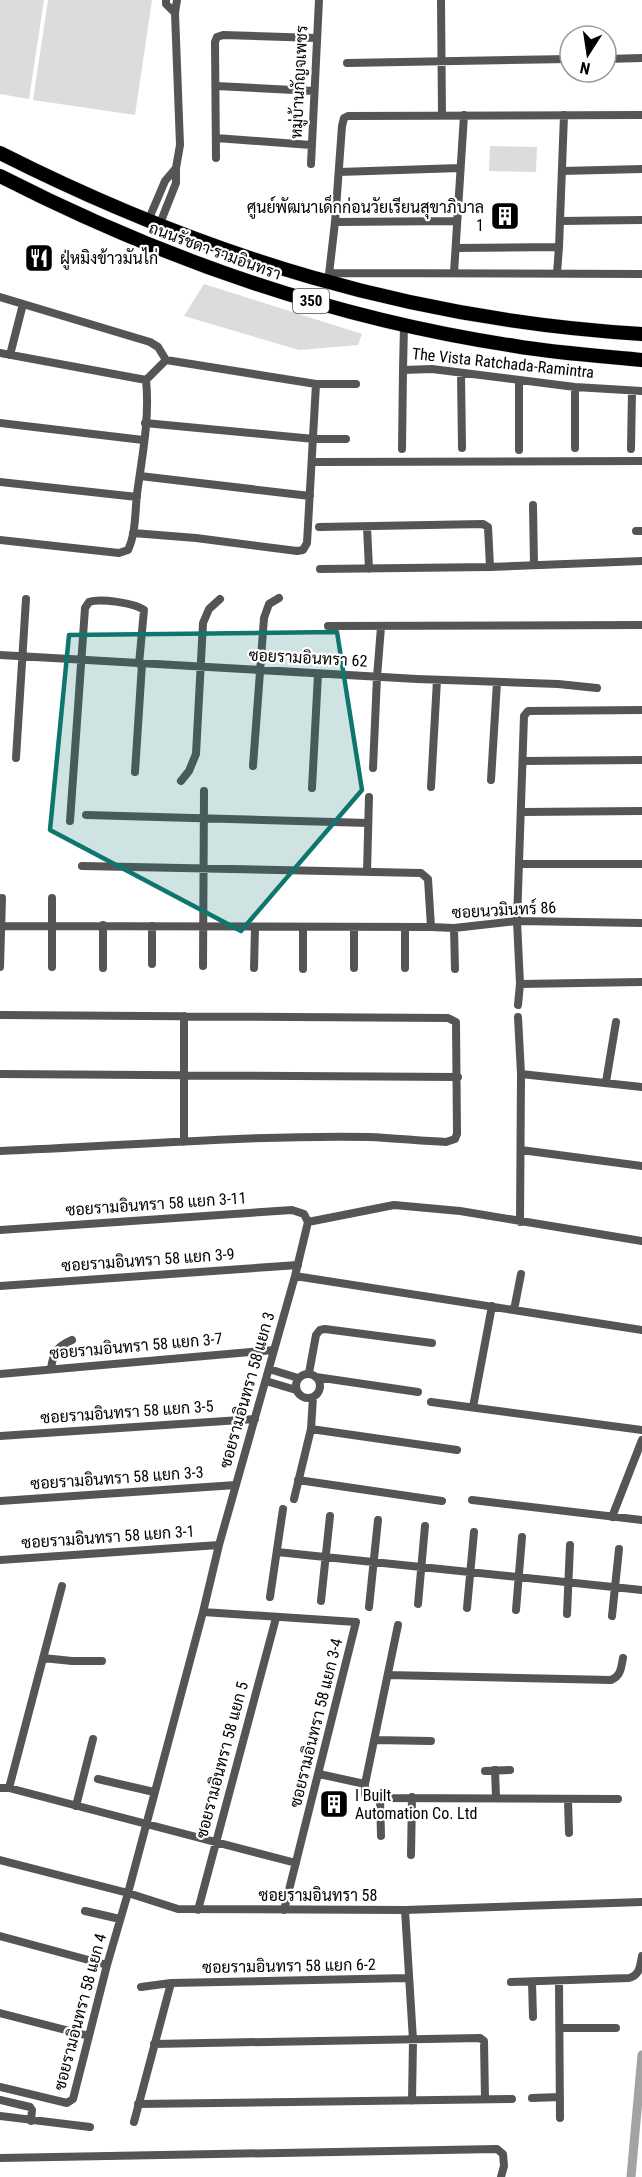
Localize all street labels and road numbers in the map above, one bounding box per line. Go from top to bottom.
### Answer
street label: หมู่บ้านกัญจเพชร [286,24,313,139]
street label: ถนนรัชดา-รามอินทรา [146,217,284,284]
road number: 350 [293,289,329,313]
street label: The Vista Ratchada-Ramintra [411,344,595,382]
street label: ซอยรามอินทรา 62 [248,645,368,671]
street label: ซอยนวมินทร์ 86 [451,895,557,922]
street label: ซอยรามอินทรา 58 แยก 3-11 [65,1188,247,1220]
street label: ซอยรามอินทรา 58 แยก 3-9 [61,1244,235,1276]
street label: ซอยรามอินทรา 58 แยก 3 [216,1310,278,1470]
street label: ซอยรามอินทรา 58 แยก 3-7 [49,1329,223,1363]
street label: ซอยรามอินทรา 58 แยก 3-5 [40,1396,214,1428]
street label: ซอยรามอินทรา 58 แยก 3-3 [30,1462,204,1494]
street label: ซอยรามอินทรา 58 แยก 3-1 [21,1521,195,1553]
street label: ซอยรามอินทรา 58 แยก 3-4 [286,1636,346,1809]
street label: ซอยรามอินทรา 58 แยก 5 [192,1679,252,1841]
street label: ซอยรามอินทรา 58 [259,1886,377,1905]
street label: ซอยรามอินทรา 58 แยก 4 [50,1931,110,2093]
street label: ซอยรามอินทรา 58 แยก 6-2 [202,1955,376,1977]

